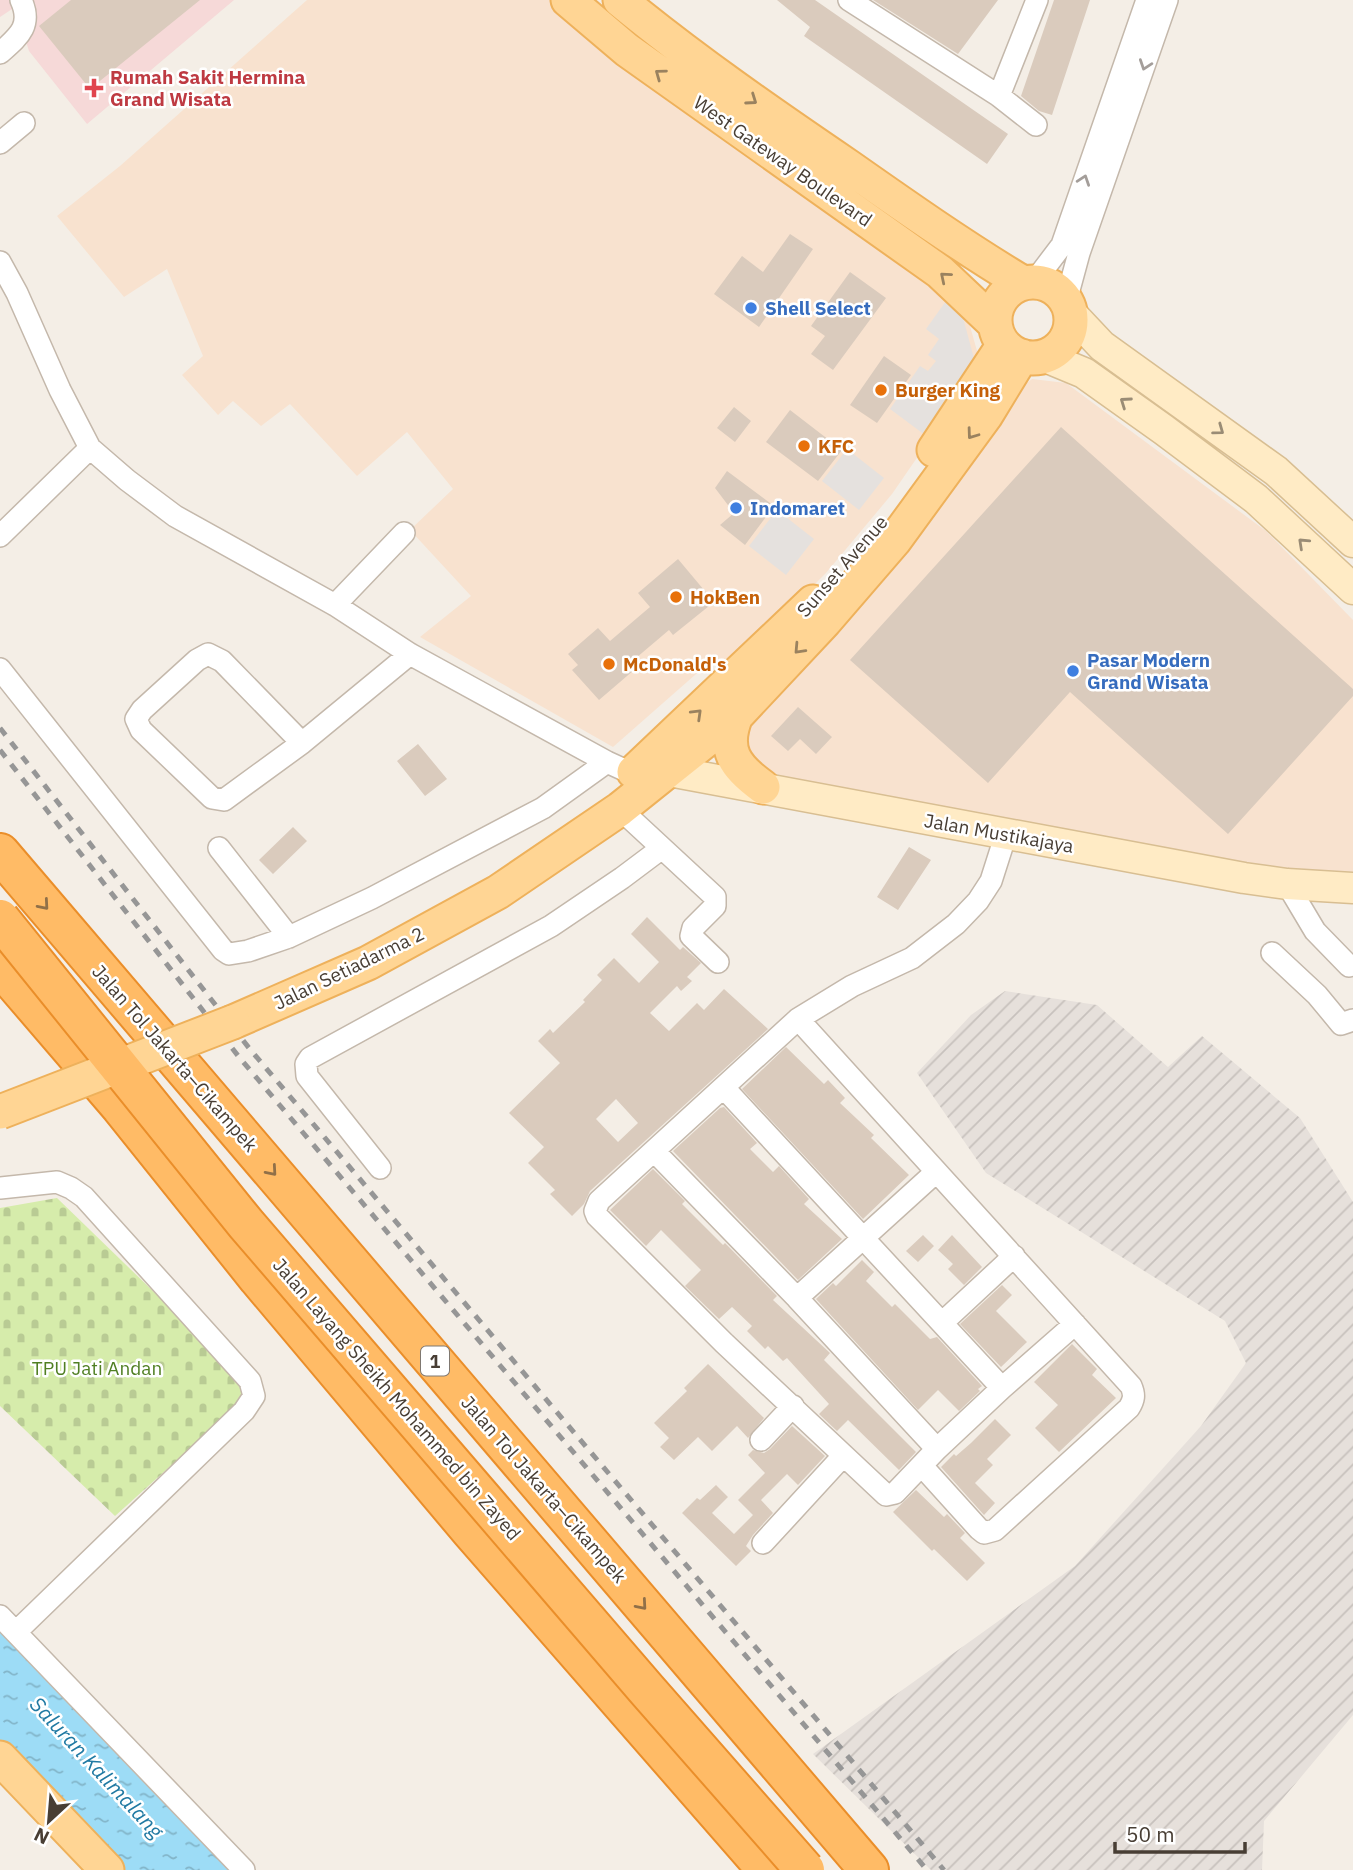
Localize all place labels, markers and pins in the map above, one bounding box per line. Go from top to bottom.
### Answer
place label: Rumah Sakit Hermina Grand Wisata [110,65,305,111]
marker: Rumah Sakit Hermina Grand Wisata [84,78,104,98]
place label: Shell Select [765,296,871,320]
marker: Shell Select [743,300,759,316]
place label: Burger King [895,378,1001,402]
marker: Burger King [873,382,889,398]
place label: KFC [818,434,854,458]
marker: KFC [796,438,812,454]
place label: Indomaret [750,496,845,520]
marker: Indomaret [728,500,744,516]
place label: HokBen [690,585,760,609]
marker: HokBen [668,589,684,605]
place label: Pasar Modern Grand Wisata [1087,648,1210,694]
place label: McDonald's [623,652,726,676]
marker: McDonald's [601,656,617,672]
marker: Pasar Modern Grand Wisata [1065,663,1081,679]

